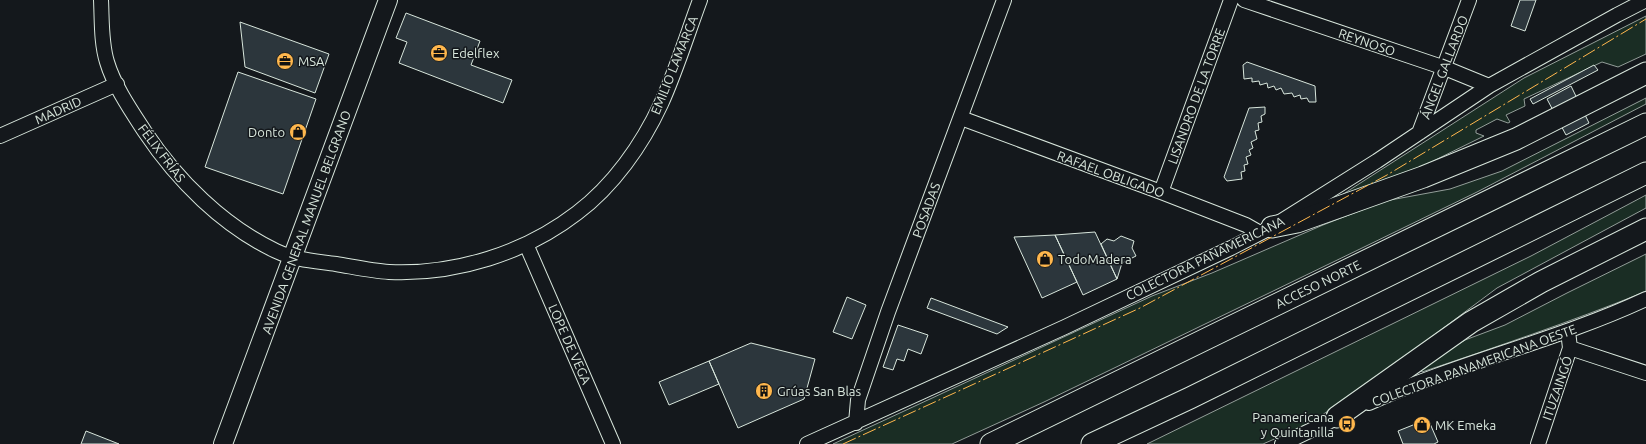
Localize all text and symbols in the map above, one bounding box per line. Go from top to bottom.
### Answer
street label: EMILIO LAMARCA [648,13,700,116]
street label: ÁNGEL GALLARDO [1417,13,1470,121]
street label: LISANDRO DE LA TORRE [1165,26,1227,166]
street label: REYNOSO [1337,26,1397,58]
office icon: Edelflex [429,43,449,63]
place label: Edelflex [452,46,500,60]
office icon: MSA [275,51,295,71]
place label: MSA [298,54,325,68]
street label: MADRID [33,94,83,126]
street label: AVENIDA GENERAL MANUEL BELGRANO [259,108,353,336]
street label: FÉLIX FRÍAS [136,121,189,185]
shop icon: Donto [288,122,308,142]
place label: Donto [248,125,285,139]
street label: RAFAEL OBLIGADO [1055,148,1167,200]
street label: POSADAS [910,180,942,239]
street label: COLECTORA PANAMERICANA [1123,213,1287,303]
shop icon: TodoMadera [1035,249,1055,269]
place label: TodoMadera [1058,252,1132,266]
street label: ACCESO NORTE [1273,257,1363,311]
street label: LOPE DE VEGA [546,302,594,387]
street label: COLECTORA PANAMERICANA OESTE [1370,321,1578,409]
street label: ITUZAINGÓ [1540,354,1574,422]
building icon: Grúas San Blas [754,381,774,401]
place label: Grúas San Blas [777,384,862,398]
place label: Panamericana y Quintanilla [1252,410,1334,440]
bus stop icon: Panamericana y Quintanilla [1337,414,1357,434]
shop icon: MK Emeka [1412,415,1432,435]
place label: MK Emeka [1435,418,1496,432]

